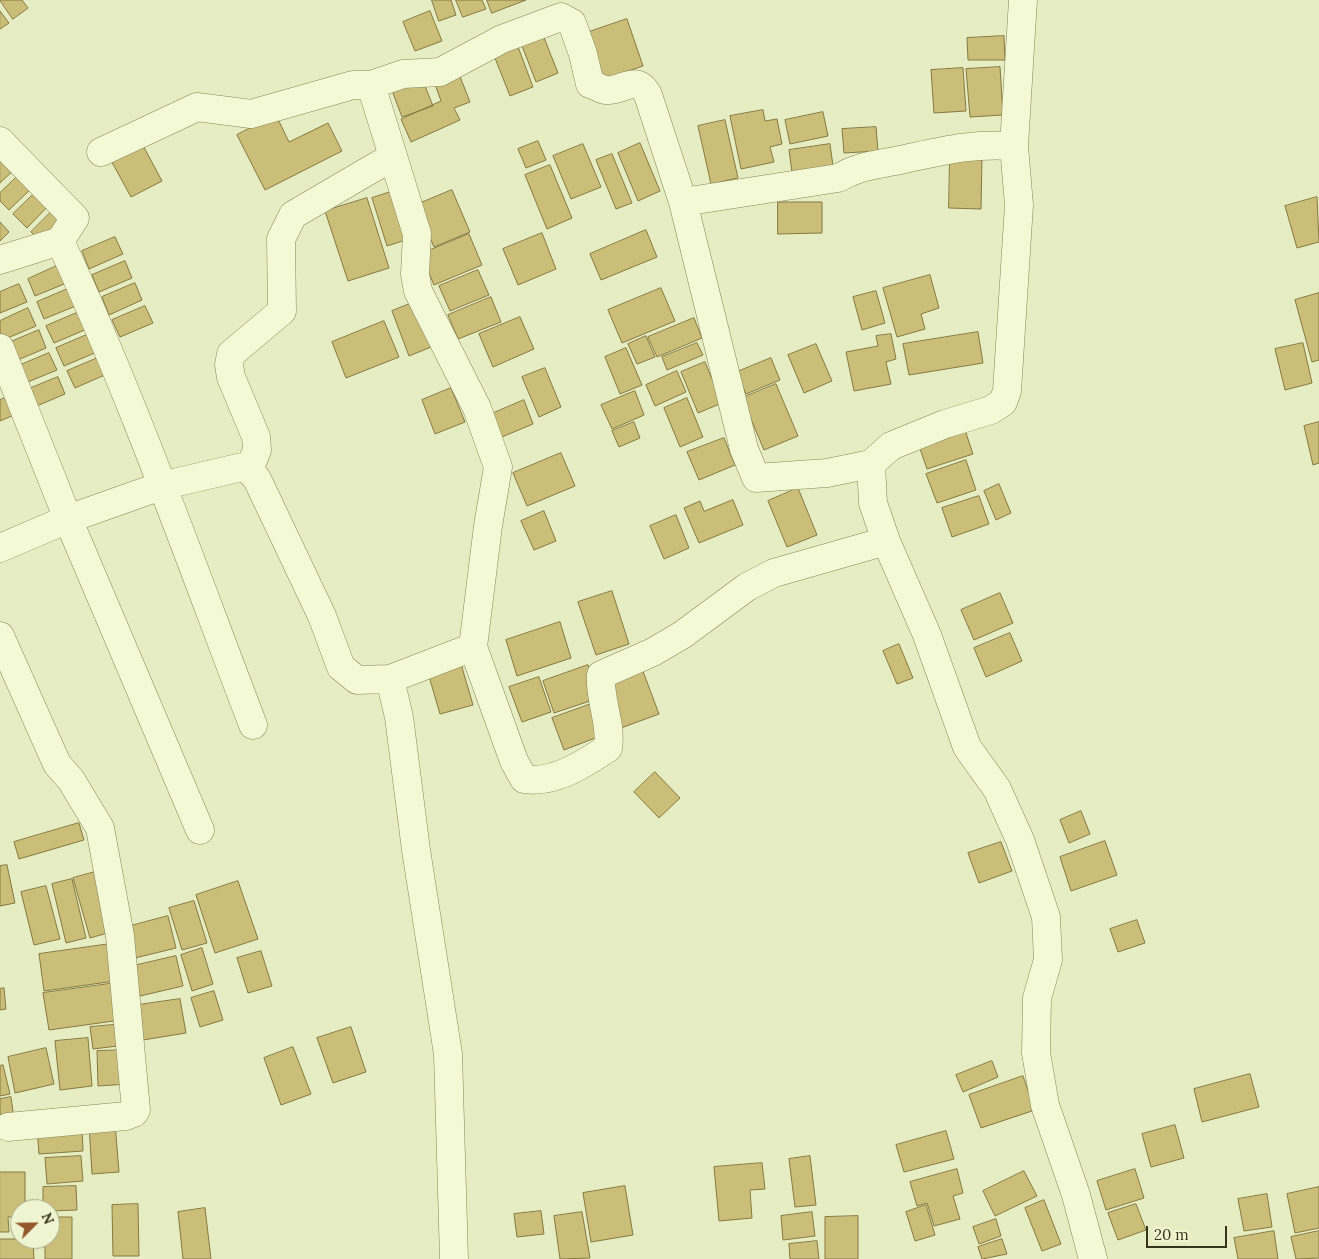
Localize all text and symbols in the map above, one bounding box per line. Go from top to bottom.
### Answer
north arrow [10,1199,60,1249]
text: N [37,1210,58,1227]
scale bar [1149,1216,1230,1248]
text: 20 m [1154,1225,1189,1244]

